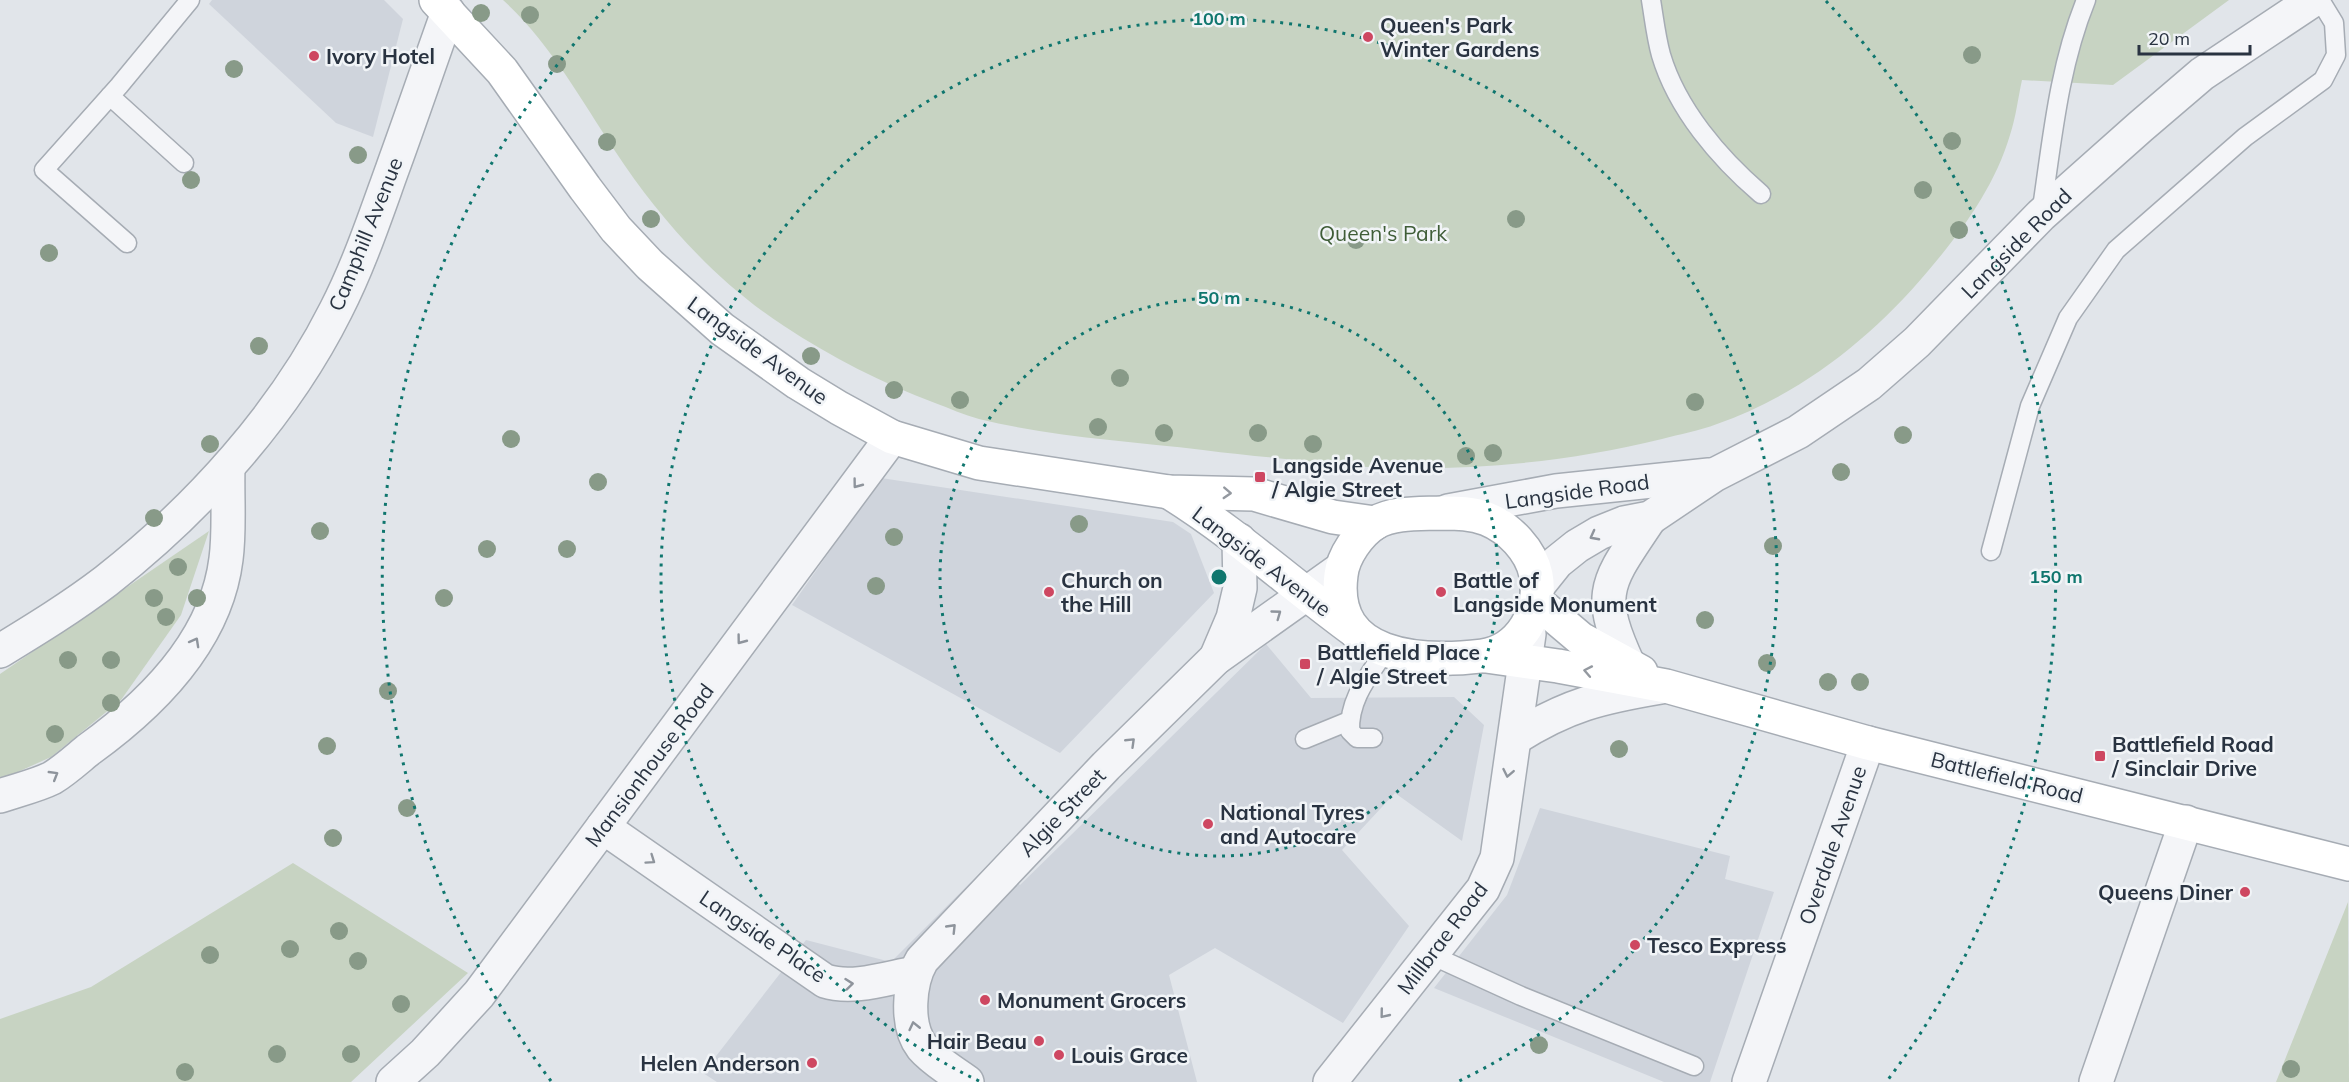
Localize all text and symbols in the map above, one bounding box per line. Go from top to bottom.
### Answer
text: 100 m [1192,7,1246,30]
place label: Queen's Park Winter Gardens [1380,12,1539,62]
scale bar [2139,18,2250,56]
text: 20 m [2148,27,2190,50]
marker: Queen's Park Winter Gardens [1361,30,1375,44]
place label: Ivory Hotel [326,43,435,69]
marker: Ivory Hotel [307,49,321,63]
street label: Camphill Avenue [322,153,408,315]
street label: Langside Road [1955,182,2077,304]
park label: Queen's Park [1319,220,1447,246]
text: 50 m [1198,286,1240,309]
street label: Langside Avenue [683,290,833,410]
place label: Langside Avenue / Algie Street [1271,452,1443,502]
street label: Langside Road [1503,468,1651,514]
marker: Langside Avenue / Algie Street [1253,470,1267,484]
one-way arrow [854,477,865,488]
one-way arrow [1223,486,1232,499]
street label: Langside Avenue [1187,500,1337,622]
one-way arrow [1590,529,1601,540]
text: 150 m [2029,565,2083,588]
place label: Church on the Hill [1061,567,1163,617]
centre of rings [1209,567,1229,587]
place label: Battle of Langside Monument [1453,567,1657,617]
marker: Church on the Hill [1042,585,1056,599]
marker: Battle of Langside Monument [1434,585,1448,599]
one-way arrow [1271,610,1282,621]
one-way arrow [737,634,748,645]
one-way arrow [187,638,199,648]
place label: Battlefield Place / Algie Street [1316,639,1480,689]
marker: Battlefield Place / Algie Street [1298,657,1312,671]
one-way arrow [1583,665,1593,678]
street label: Mansionhouse Road [579,678,719,852]
place label: Battlefield Road / Sinclair Drive [2111,731,2274,781]
one-way arrow [1124,738,1134,749]
street label: Battlefield Road [1928,746,2086,808]
marker: Battlefield Road / Sinclair Drive [2093,749,2107,763]
street label: Algie Street [1013,762,1111,862]
street label: Overdale Avenue [1793,762,1871,928]
one-way arrow [1502,768,1515,778]
one-way arrow [48,770,58,782]
place label: National Tyres and Autocare [1220,799,1365,849]
marker: National Tyres and Autocare [1201,817,1215,831]
one-way arrow [645,853,656,864]
street label: Millbrae Road [1391,877,1493,999]
place label: Queens Diner [2098,879,2234,905]
street label: Langside Place [695,884,831,988]
marker: Queens Diner [2238,885,2252,899]
one-way arrow [945,924,956,935]
place label: Tesco Express [1647,932,1787,958]
marker: Tesco Express [1628,938,1642,952]
one-way arrow [845,978,854,991]
place label: Monument Grocers [997,987,1186,1013]
marker: Monument Grocers [978,993,992,1007]
one-way arrow [1380,1007,1391,1018]
one-way arrow [909,1021,922,1031]
place label: Hair Beau [927,1028,1027,1054]
marker: Hair Beau [1032,1034,1046,1048]
place label: Louis Grace [1071,1042,1188,1068]
marker: Louis Grace [1052,1048,1066,1062]
place label: Helen Anderson [640,1050,800,1076]
marker: Helen Anderson [805,1056,819,1070]

